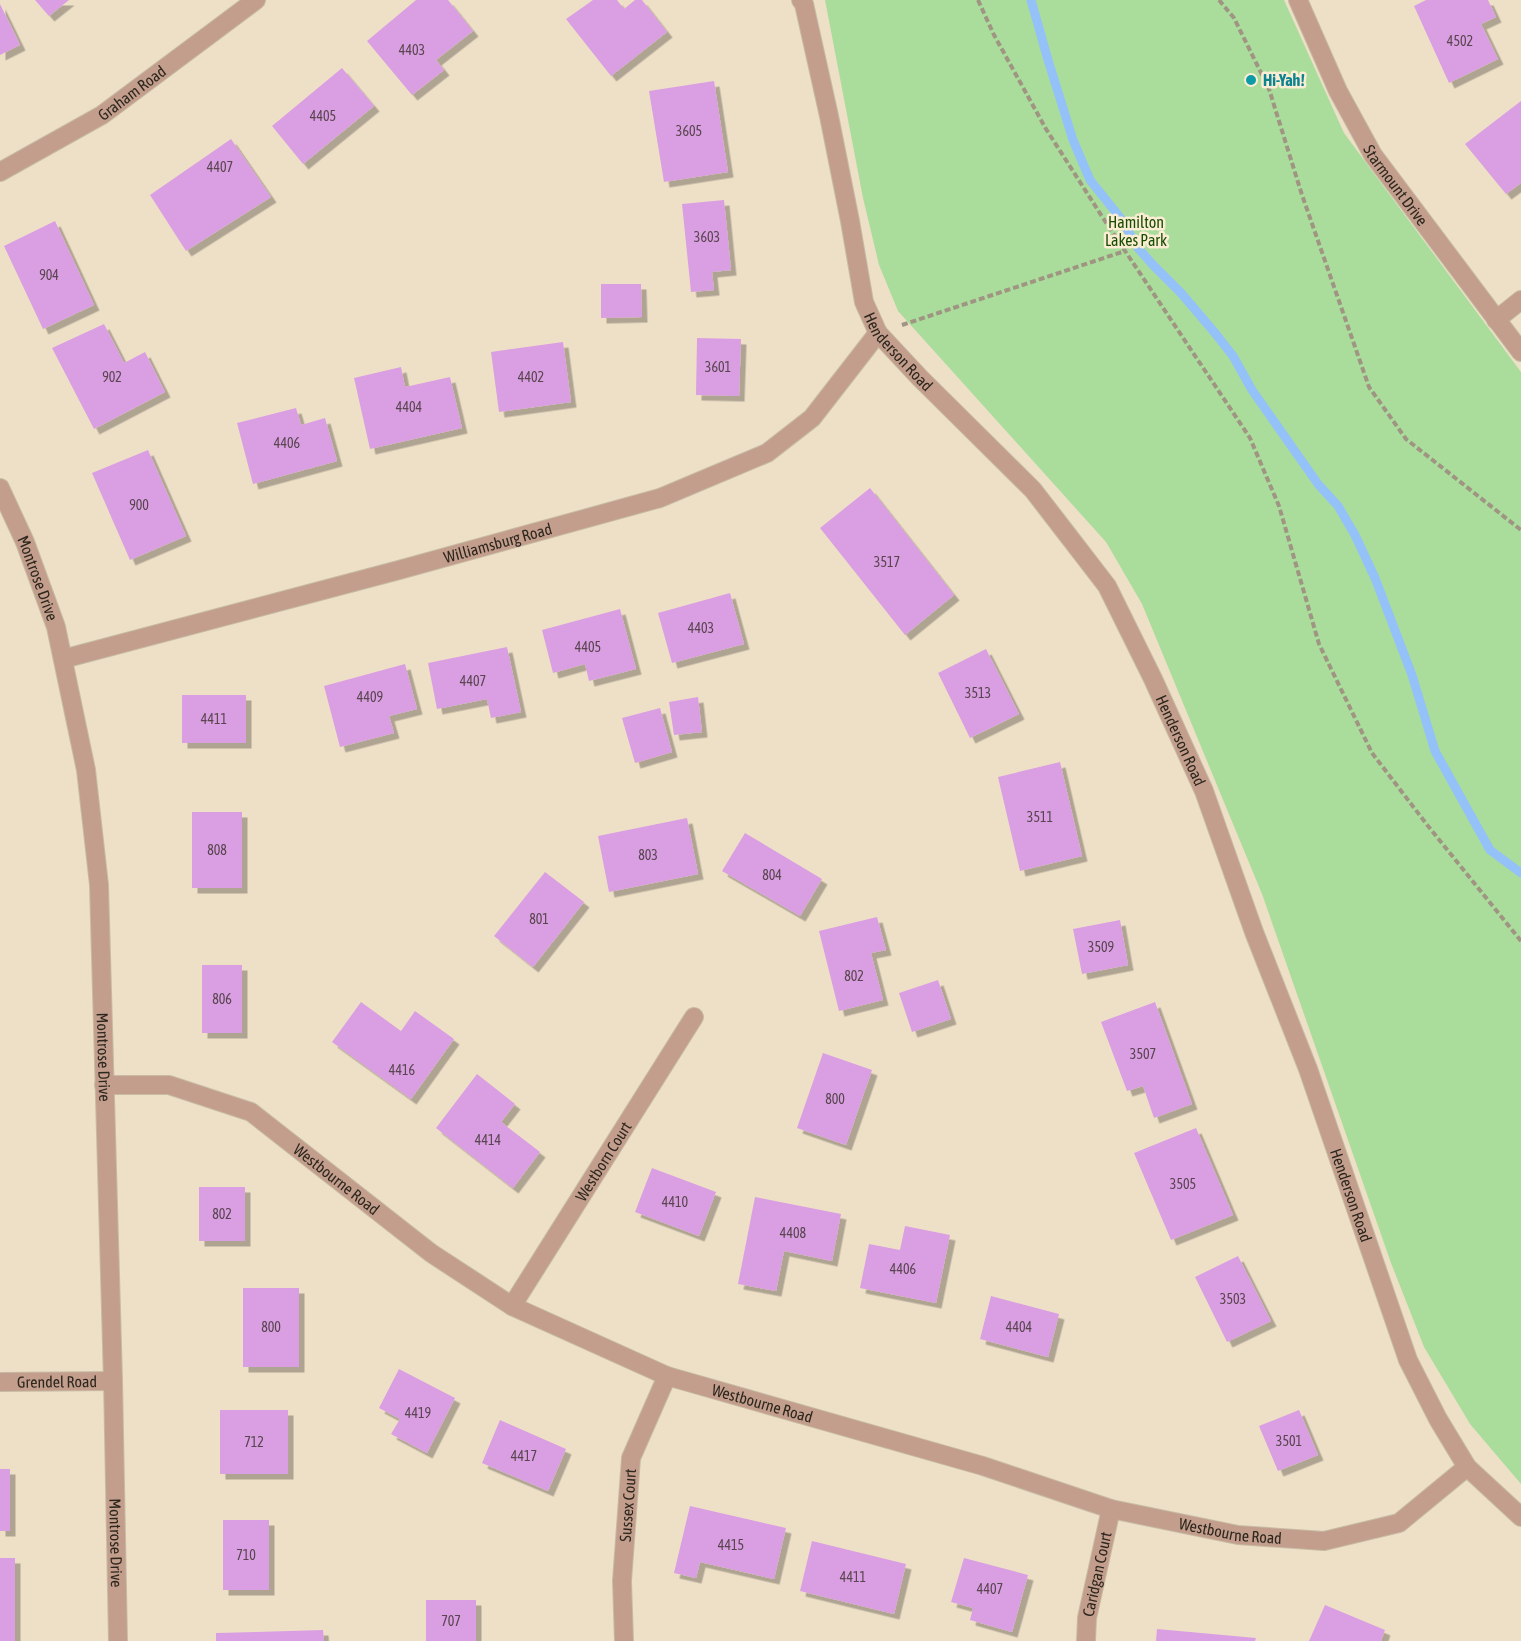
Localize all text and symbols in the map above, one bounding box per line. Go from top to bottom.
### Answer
house number: 4502 [1447,33,1473,49]
house number: 4403 [399,42,425,58]
street label: Graham Road [94,62,169,124]
place label: Hi-Yah! [1263,71,1305,89]
marker: Hi-Yah! [1244,73,1258,87]
house number: 4405 [310,108,336,124]
house number: 3605 [676,123,702,139]
street label: Starmount Drive [1360,142,1432,229]
house number: 4407 [207,159,233,175]
park label: Hamilton Lakes Park [1105,213,1167,249]
house number: 3603 [694,229,720,245]
house number: 904 [39,267,59,283]
street label: Henderson Road [861,309,936,394]
house number: 3601 [705,359,731,375]
house number: 902 [102,369,122,385]
house number: 4402 [518,369,544,385]
house number: 4404 [396,399,423,415]
house number: 4406 [274,435,301,451]
house number: 900 [129,497,149,513]
street label: Williamsburg Road [442,519,554,566]
street label: Montrose Drive [14,533,62,623]
house number: 3517 [874,554,900,570]
house number: 4403 [688,620,714,636]
house number: 4405 [575,639,601,655]
house number: 4407 [460,673,486,689]
house number: 3513 [965,685,991,701]
house number: 4409 [357,689,383,705]
street label: Henderson Road [1152,692,1209,788]
house number: 4411 [201,711,227,727]
house number: 3511 [1027,809,1053,825]
house number: 808 [207,842,227,858]
house number: 803 [638,847,658,863]
house number: 804 [762,867,782,883]
house number: 801 [529,911,549,927]
house number: 3509 [1088,939,1114,955]
house number: 802 [844,968,864,984]
house number: 806 [212,991,232,1007]
street label: Montrose Drive [94,1012,114,1102]
house number: 3507 [1130,1046,1156,1062]
house number: 4416 [389,1062,416,1078]
house number: 800 [825,1091,845,1107]
street label: Westborn Court [571,1118,635,1204]
house number: 4414 [475,1132,502,1148]
street label: Westbourne Road [290,1140,383,1218]
street label: Henderson Road [1327,1146,1376,1244]
house number: 3505 [1170,1176,1196,1192]
house number: 4410 [662,1194,689,1210]
house number: 802 [212,1206,232,1222]
house number: 4408 [780,1225,807,1241]
house number: 4406 [890,1261,917,1277]
house number: 3503 [1220,1291,1246,1307]
house number: 800 [261,1319,281,1335]
house number: 4404 [1006,1319,1033,1335]
street label: Grendel Road [17,1372,97,1391]
street label: Westbourne Road [710,1380,815,1426]
house number: 4419 [405,1405,431,1421]
house number: 3501 [1276,1433,1302,1449]
house number: 712 [244,1434,264,1450]
house number: 4417 [511,1448,537,1464]
street label: Sussex Court [616,1468,639,1542]
street label: Montrose Drive [106,1498,126,1588]
street label: Westbourne Road [1177,1514,1282,1547]
street label: Caridgan Court [1079,1530,1115,1618]
house number: 4415 [718,1537,744,1553]
house number: 710 [236,1547,256,1563]
house number: 4411 [840,1569,866,1585]
house number: 4407 [977,1581,1003,1597]
house number: 707 [441,1613,461,1629]

